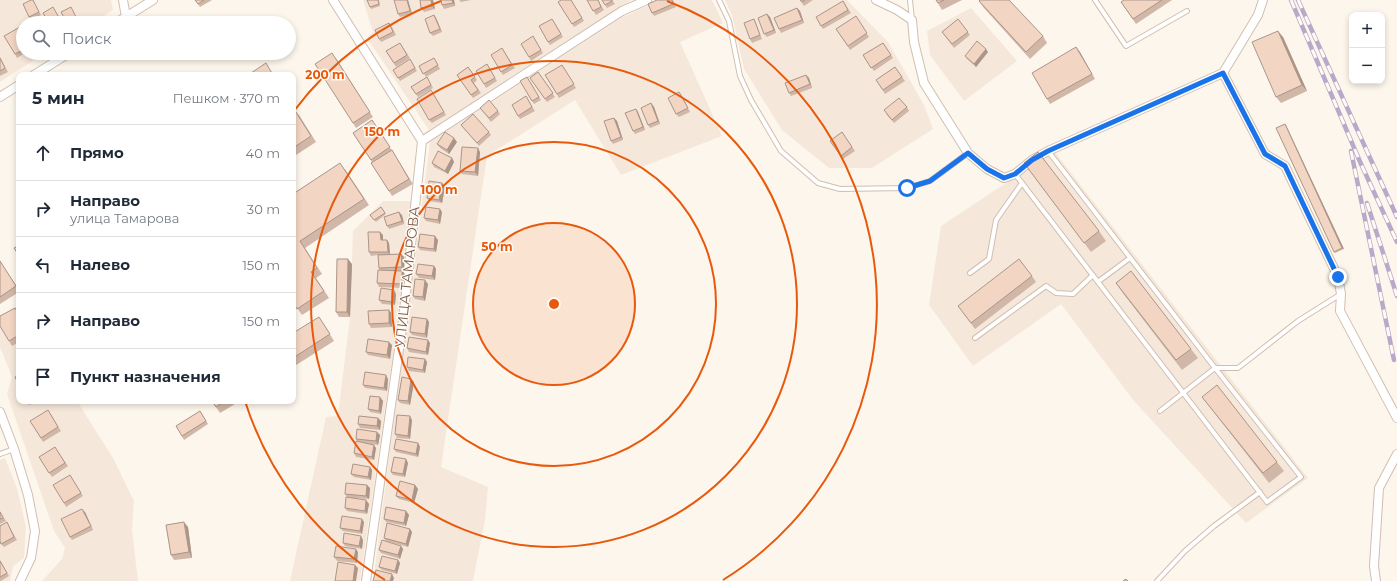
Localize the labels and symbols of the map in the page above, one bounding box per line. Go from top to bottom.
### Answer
text: 200 m [305,67,345,82]
text: 150 m [364,124,400,139]
route start [898,179,916,197]
text: 100 m [421,182,457,197]
street label: УЛИЦА ТАМАРОВА [391,205,423,349]
text: 50 m [481,239,513,254]
route end [1329,268,1347,286]
centre of rings [547,297,561,311]

